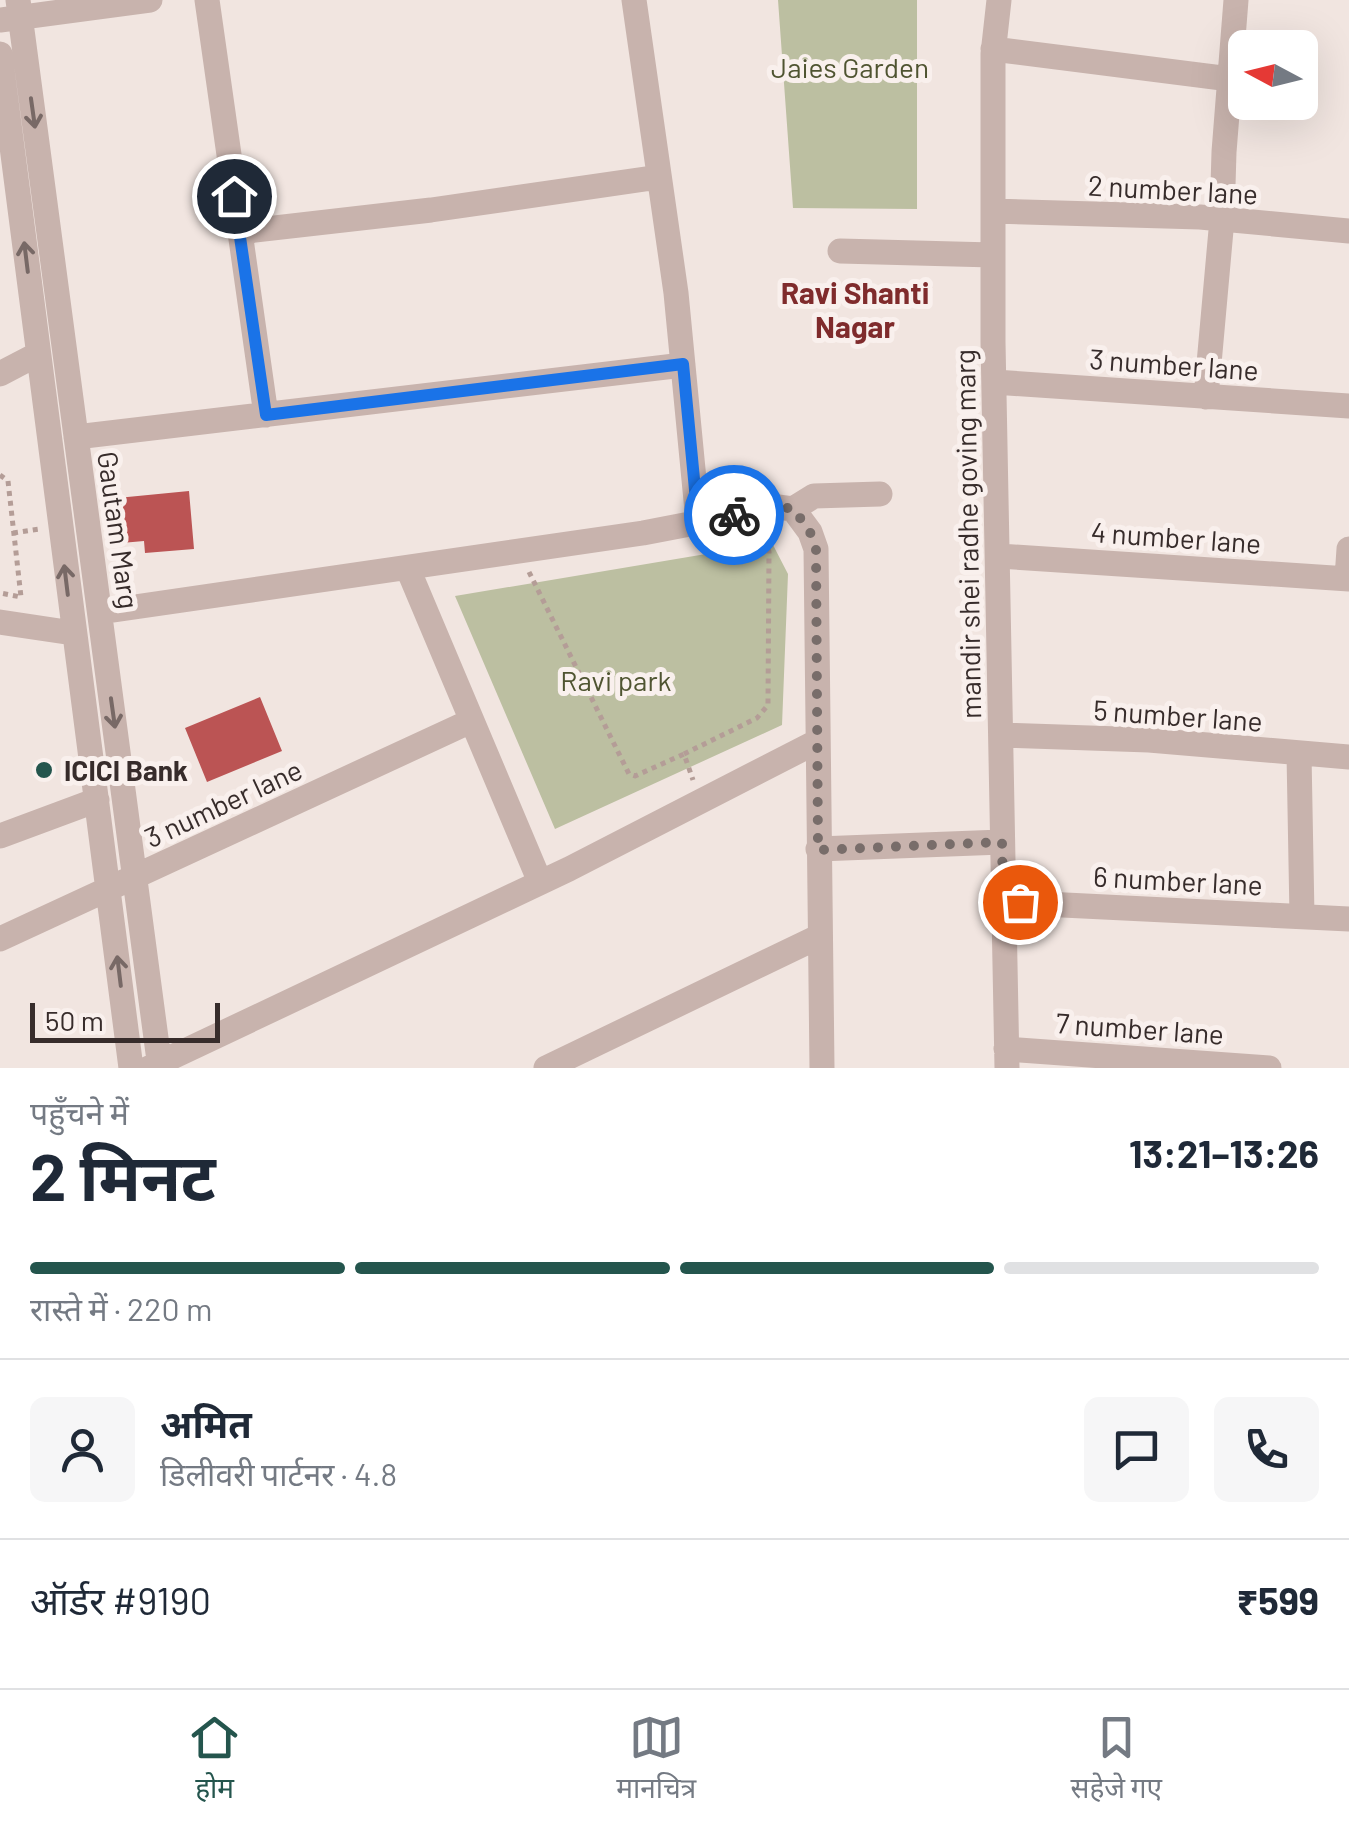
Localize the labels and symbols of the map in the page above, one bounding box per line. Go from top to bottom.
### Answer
north arrow [1228,30,1318,120]
park label: Jaies Garden [771,50,929,84]
one-way arrow [24,96,43,129]
pin [192,154,277,239]
street label: 2 number lane [1087,168,1259,210]
one-way arrow [16,242,34,274]
district label: Ravi Shanti Nagar [781,274,929,344]
street label: 3 number lane [1088,341,1260,387]
street label: mandir shei radhe goving marg [947,349,987,719]
street label: Gautam Marg [91,449,147,611]
courier [684,465,784,565]
street label: 4 number lane [1090,514,1262,560]
one-way arrow [57,564,75,596]
park label: Ravi park [560,663,672,697]
street label: 5 number lane [1092,692,1264,738]
one-way arrow [104,696,123,728]
street label: 3 number lane [139,752,307,854]
place label: ICICI Bank [64,753,188,787]
marker: ICICI Bank [33,759,55,781]
street label: 6 number lane [1092,859,1264,901]
pin [978,860,1063,945]
one-way arrow [109,956,128,988]
scale bar [30,998,220,1042]
street label: 7 number lane [1055,1005,1225,1051]

